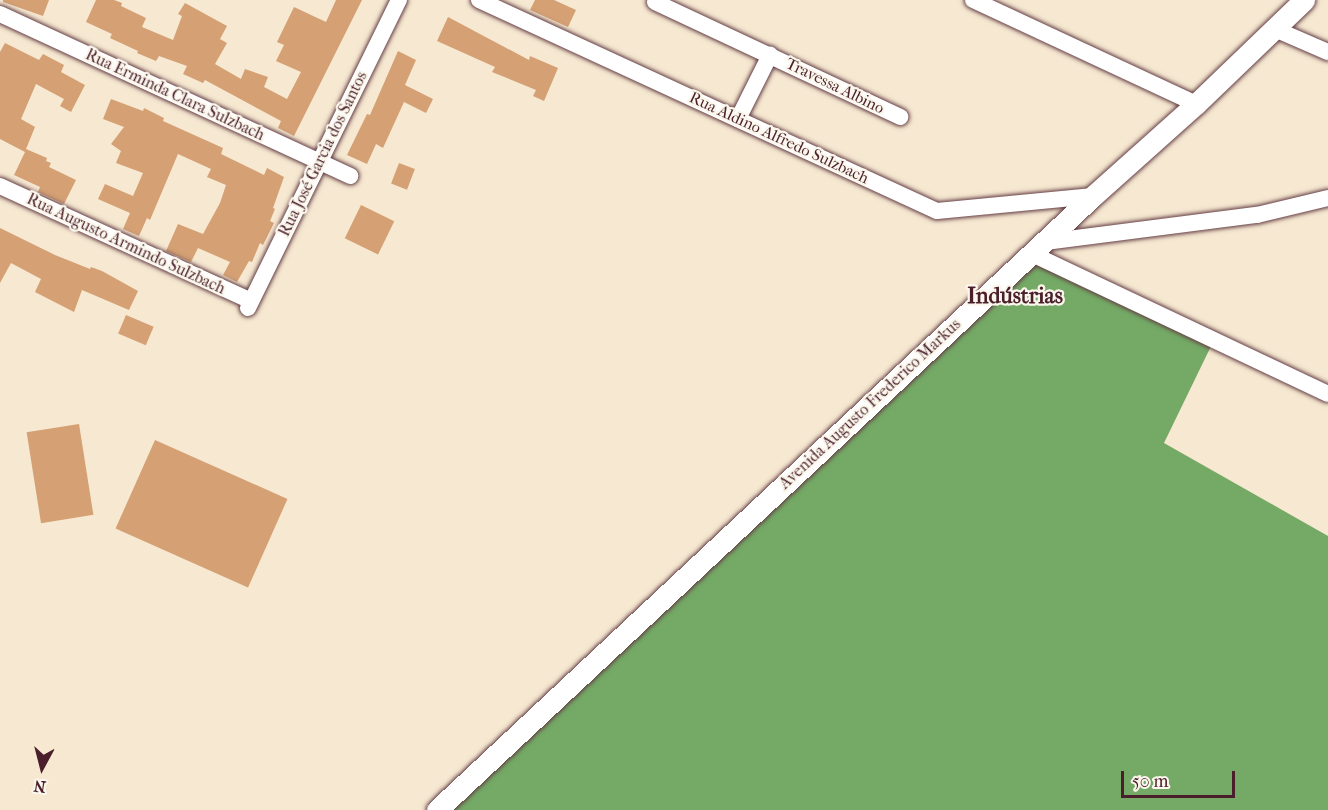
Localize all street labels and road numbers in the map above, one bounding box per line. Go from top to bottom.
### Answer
street label: Rua Erminda Clara Sulzbach [82,45,268,145]
street label: Travessa Albino [783,54,887,118]
street label: Rua José Garcia dos Santos [275,68,371,240]
street label: Rua Aldino Alfredo Sulzbach [686,88,872,188]
street label: Rua Augusto Armindo Sulzbach [24,189,228,299]
street label: Avenida Augusto Frederico Markus [775,315,965,493]

